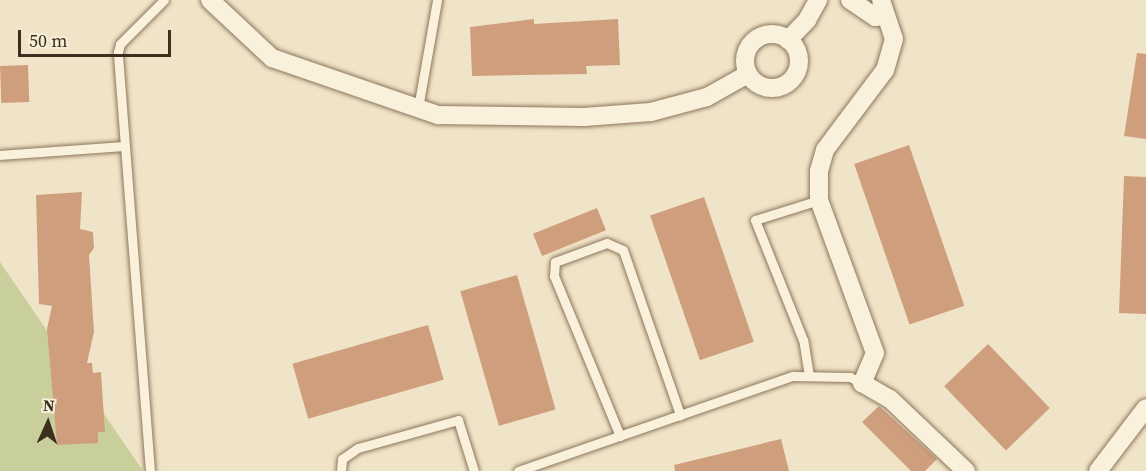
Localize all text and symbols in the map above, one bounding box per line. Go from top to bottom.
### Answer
scale bar [21,18,174,56]
text: 50 m [29,28,67,53]
north arrow [18,393,78,453]
text: N [43,394,55,416]

